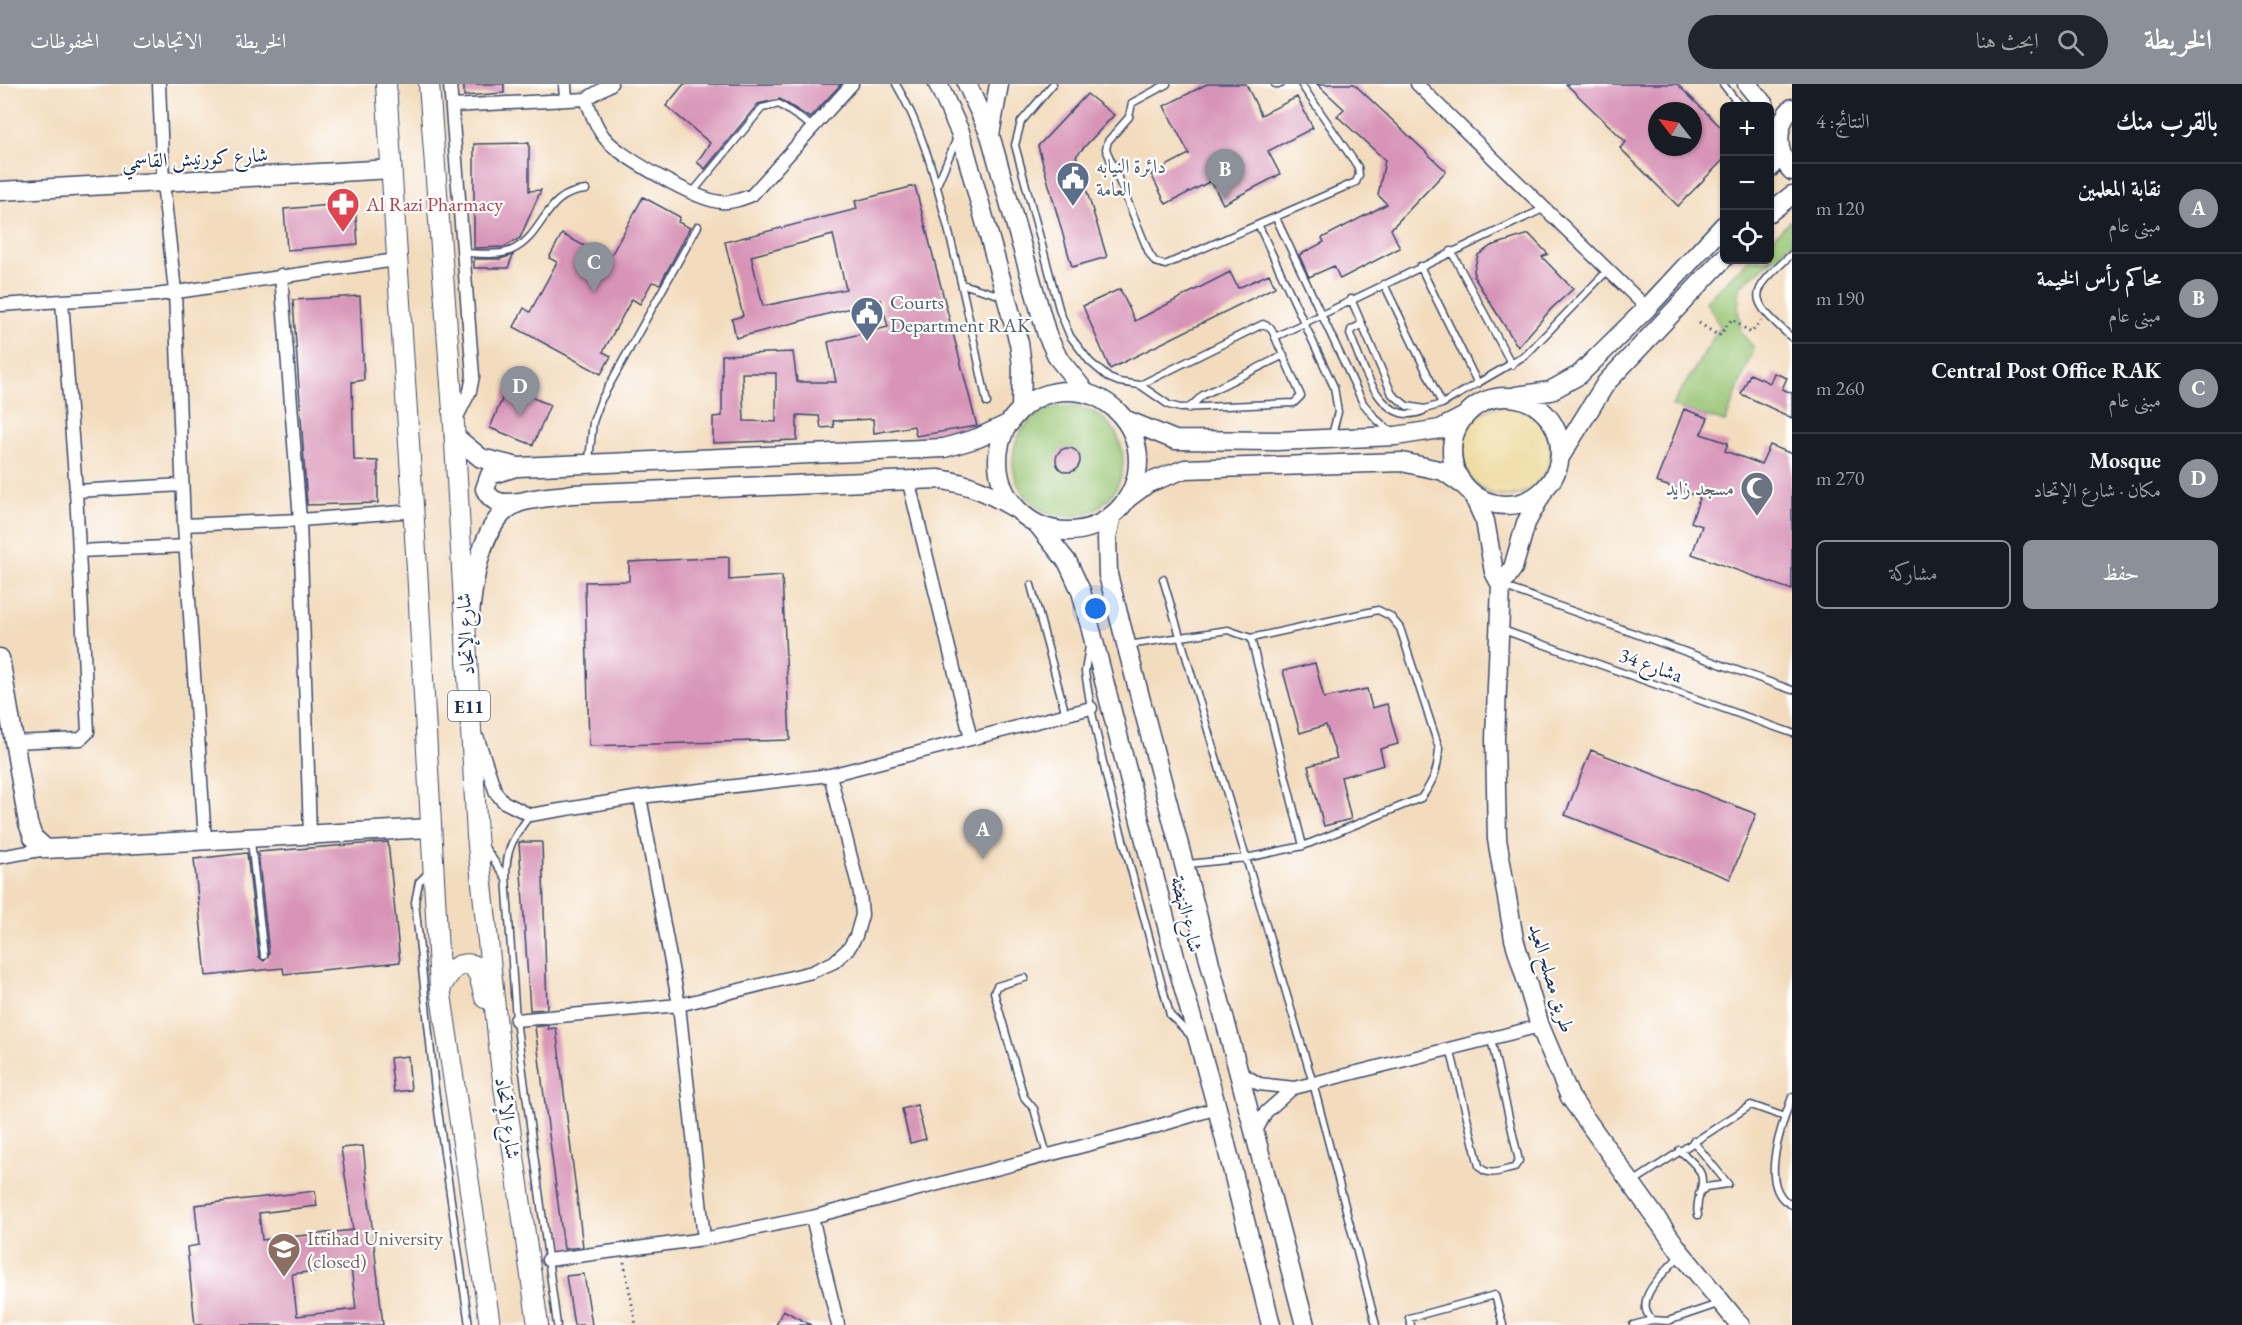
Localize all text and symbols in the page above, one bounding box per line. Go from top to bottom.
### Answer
search box [1688,15,2108,69]
text: الخريطة [2144,21,2212,57]
text: ابحث هنا [1976,26,2039,55]
icon: search [2054,26,2087,59]
text: المحفوظات [30,27,99,54]
text: الاتجاهات [132,27,202,54]
text: الخريطة [235,27,286,54]
north arrow [1648,102,1702,156]
map controls [1720,102,1774,264]
button: + [1720,102,1774,156]
text: بالقرب منك [2116,104,2218,138]
text: النتائج: 4 [1816,108,1870,134]
street label: شارع كورنيش القاسمي [121,141,269,181]
pin: B [1206,150,1244,199]
place label: دائرة النيابه العامة [1096,153,1166,202]
button: − [1720,156,1774,210]
public building icon: دائرة النيابه العامة [1055,160,1091,207]
text: نقابة المعلمين [2078,174,2161,203]
pharmacy icon: Al Razi Pharmacy [325,186,361,233]
place label: Al Razi Pharmacy [365,191,503,217]
text: 120 m [1816,195,1864,221]
text: A [2191,195,2206,221]
button: locate [1720,210,1774,264]
text: مبنى عام [2108,212,2161,238]
pin: C [574,242,614,292]
text: محاكم رأس الخيمة [2037,264,2161,293]
text: 190 m [1816,285,1864,311]
text: B [2192,285,2205,311]
place label: Courts Department RAK [890,289,1031,338]
public building icon: Courts Department RAK [849,295,885,342]
text: مبنى عام [2108,302,2161,328]
text: Central Post Office RAK [1932,356,2161,385]
pin: D [500,366,540,416]
text: 260 m [1816,375,1864,401]
text: C [2191,375,2206,401]
text: مبنى عام [2108,387,2161,413]
text: Mosque [2089,446,2161,475]
text: 270 m [1816,465,1864,491]
text: D [2191,465,2206,491]
mosque icon: مسجد زايد [1739,470,1775,517]
place label: مسجد زايد [1665,475,1734,501]
text: مكان · شارع الإتحاد [2033,477,2161,503]
button: مشاركة [1816,540,2011,609]
button: حفظ [2023,540,2218,609]
street label: شارع الإتحاد [450,592,485,676]
your location [1081,594,1110,623]
street label: شارع 34a [1614,642,1686,693]
road number: E11 [448,691,490,721]
pin: A [964,810,1002,859]
street label: شارع النهضة [1160,873,1209,956]
street label: طريق مصلح العيد [1518,920,1581,1037]
street label: شارع الإتحاد [484,1075,527,1161]
place label: Ittihad University (closed) [307,1225,443,1274]
school or university icon: Ittihad University (closed) [266,1231,302,1278]

